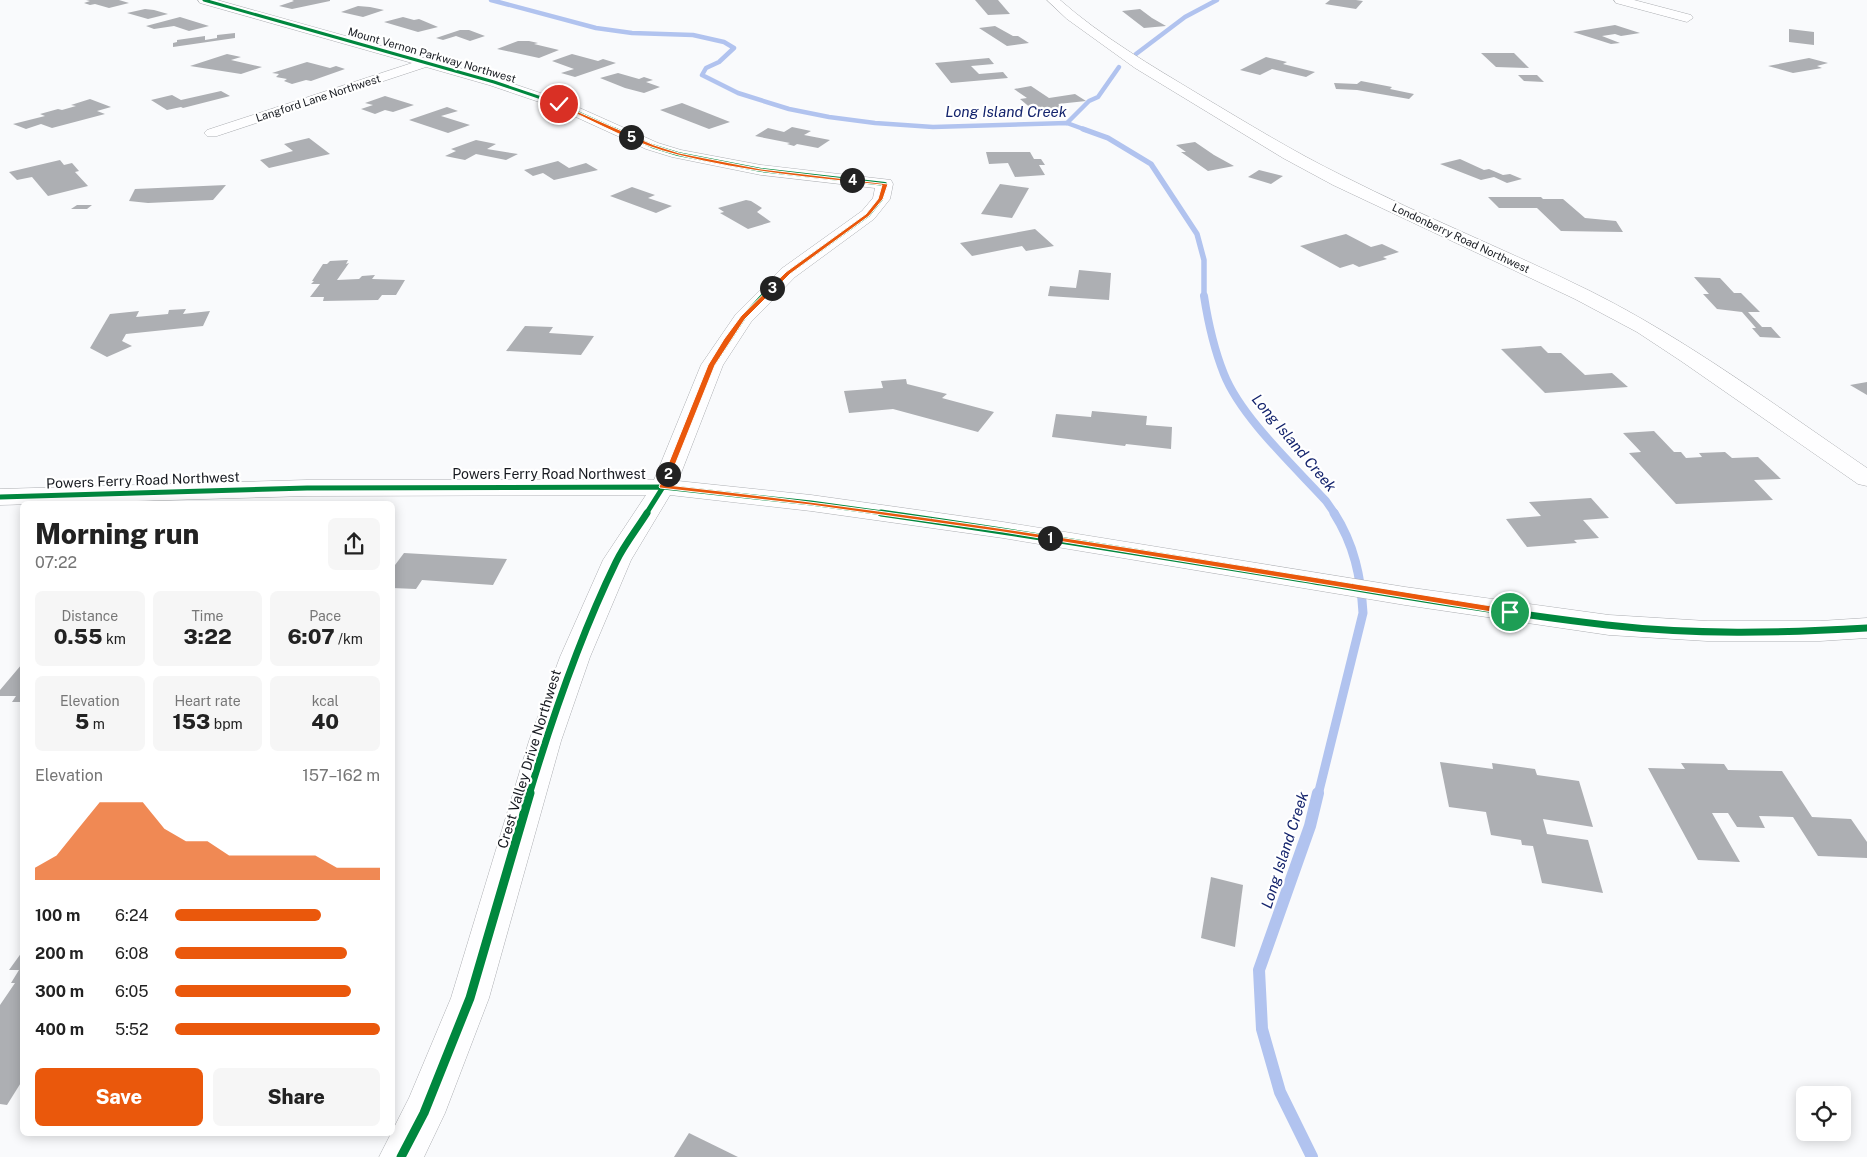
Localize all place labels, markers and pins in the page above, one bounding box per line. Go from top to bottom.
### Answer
pin [538,83,580,125]
pin: 5 [618,124,644,150]
pin: 4 [840,168,864,192]
pin: 3 [760,276,784,300]
pin: 2 [656,462,680,486]
pin: 1 [1038,526,1062,550]
pin [1489,591,1531,633]

